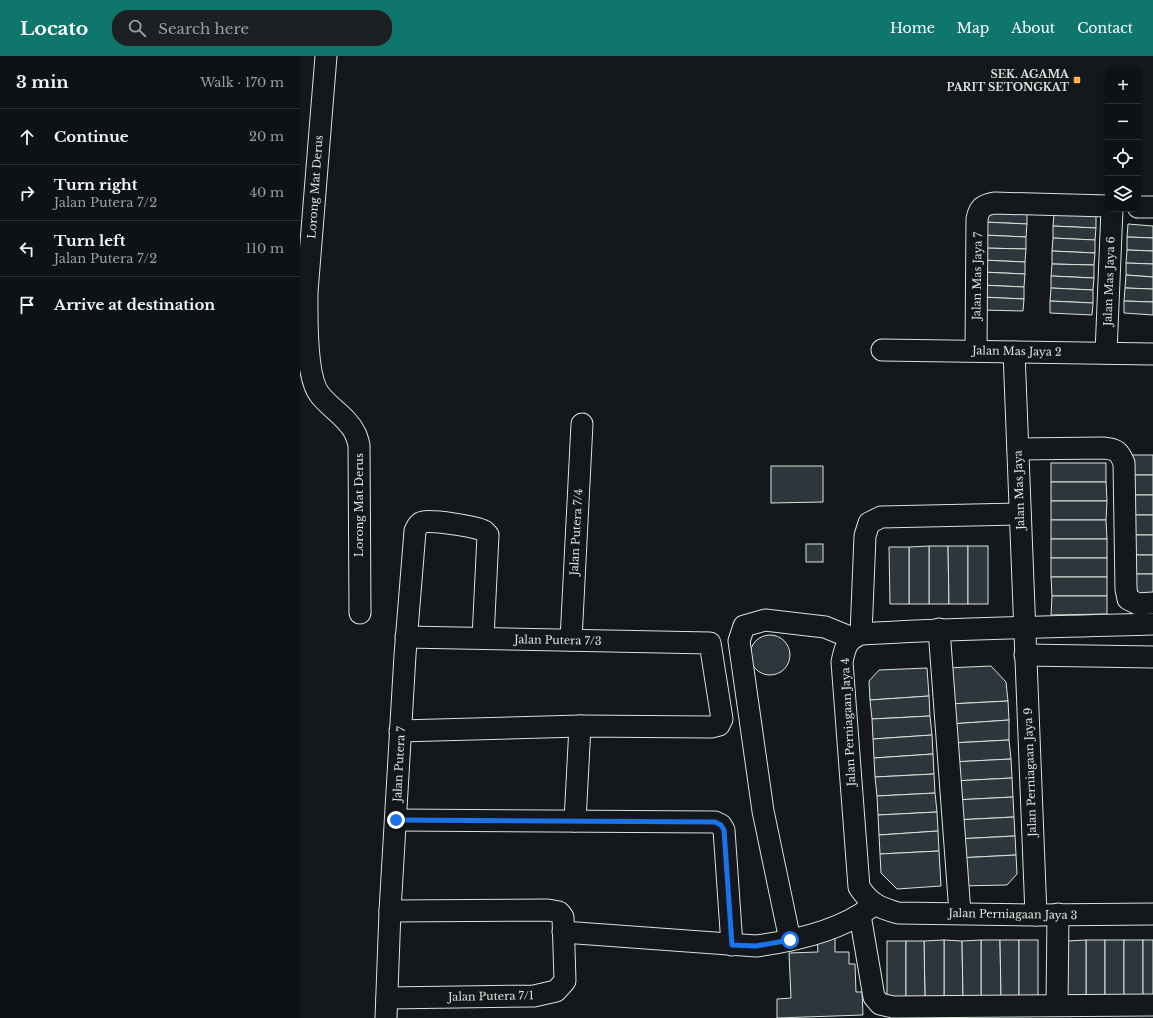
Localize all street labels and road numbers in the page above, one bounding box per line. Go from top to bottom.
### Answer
street label: Lorong Mat Derus [304,135,326,239]
street label: Jalan Mas Jaya 7 [969,231,985,322]
street label: Jalan Mas Jaya 6 [1100,236,1118,328]
street label: Jalan Mas Jaya 2 [970,343,1062,359]
street label: Jalan Mas Jaya [1011,449,1027,532]
street label: Lorong Mat Derus [352,453,366,557]
street label: Jalan Putera 7/4 [567,488,585,578]
street label: Jalan Putera 7/3 [512,632,602,648]
street label: Jalan Perniagaan Jaya 4 [838,657,858,789]
street label: Jalan Perniagaan Jaya 9 [1021,707,1039,839]
street label: Jalan Putera 7 [390,725,408,804]
street label: Jalan Perniagaan Jaya 3 [946,906,1078,922]
street label: Jalan Putera 7/1 [446,988,534,1004]

